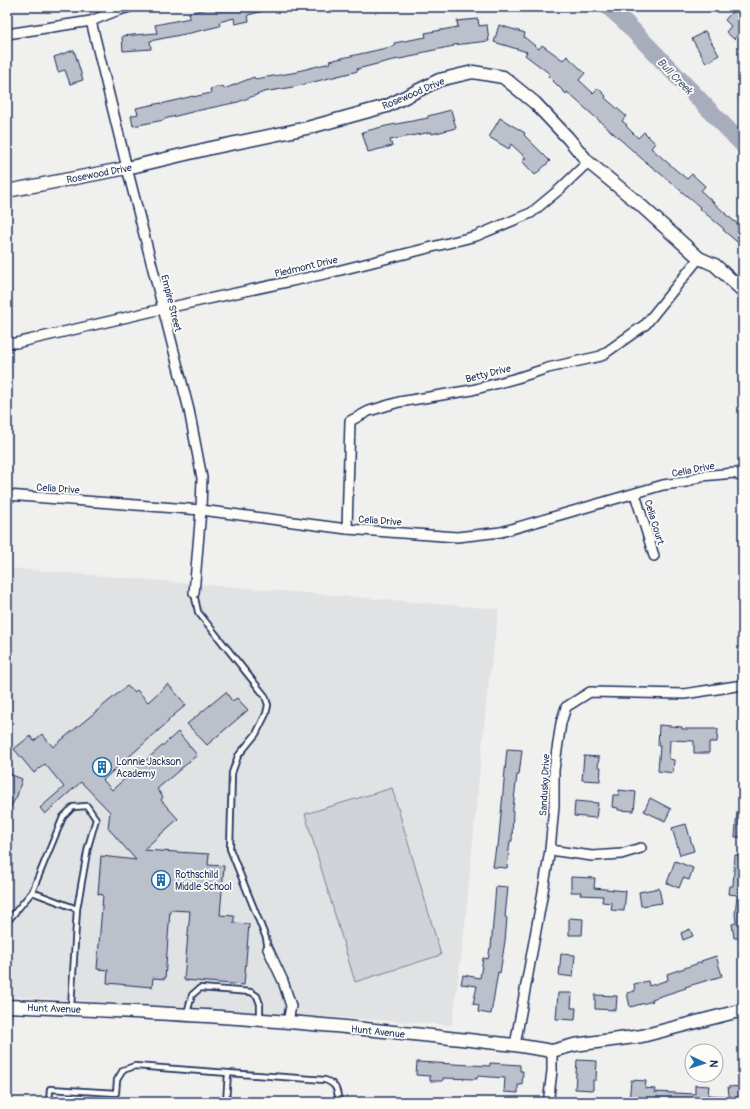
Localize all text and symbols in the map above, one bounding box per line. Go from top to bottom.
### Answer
water label: Bull Creek [654,56,696,98]
street label: Rosewood Drive [380,75,446,112]
street label: Rosewood Drive [65,162,133,186]
street label: Piedmont Drive [274,254,339,280]
street label: Empire Street [158,274,184,334]
street label: Betty Drive [464,363,512,385]
street label: Celia Drive [671,460,716,480]
street label: Celia Drive [36,481,80,497]
street label: Celia Court [642,498,667,547]
street label: Celia Drive [358,513,402,529]
street label: Sandusky Drive [537,754,553,816]
building icon: Lonnie Jackson Academy [91,756,113,778]
place label: Lonnie Jackson Academy [116,756,182,780]
building icon: Rothschild Middle School [150,869,172,891]
place label: Rothschild Middle School [175,869,232,893]
street label: Hunt Avenue [27,1002,81,1016]
street label: Hunt Avenue [350,1023,405,1041]
north arrow [684,1043,724,1083]
text: N [707,1059,720,1068]

